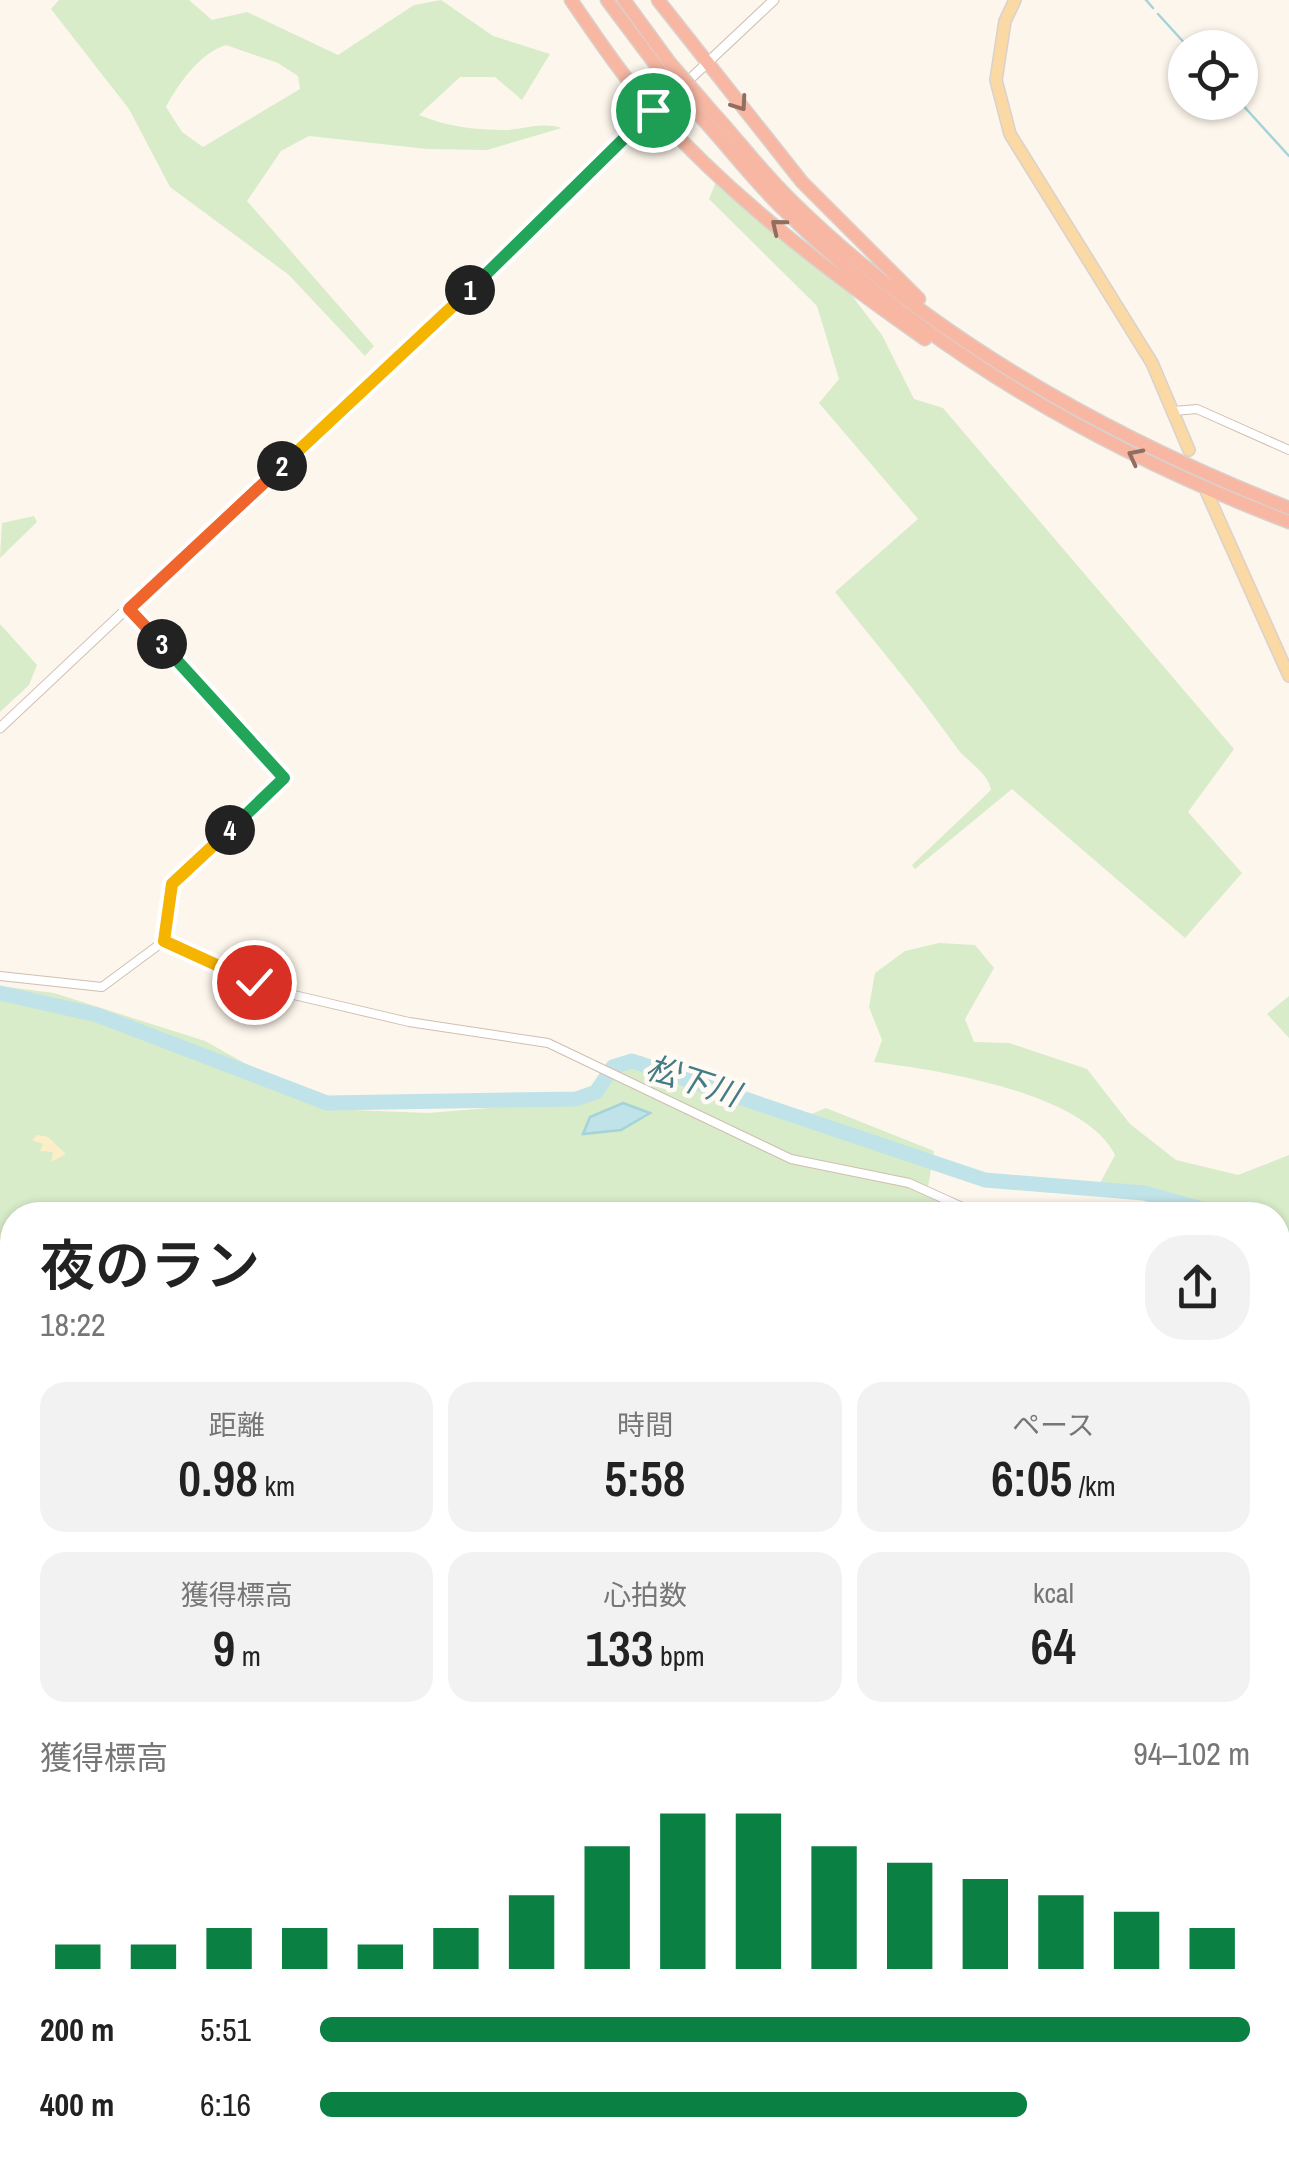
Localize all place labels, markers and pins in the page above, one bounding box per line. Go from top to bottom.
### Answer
pin [611,68,696,153]
pin: 1 [445,265,495,315]
pin: 2 [257,441,307,491]
pin: 3 [137,619,187,669]
pin: 4 [205,805,255,855]
pin [212,940,297,1025]

